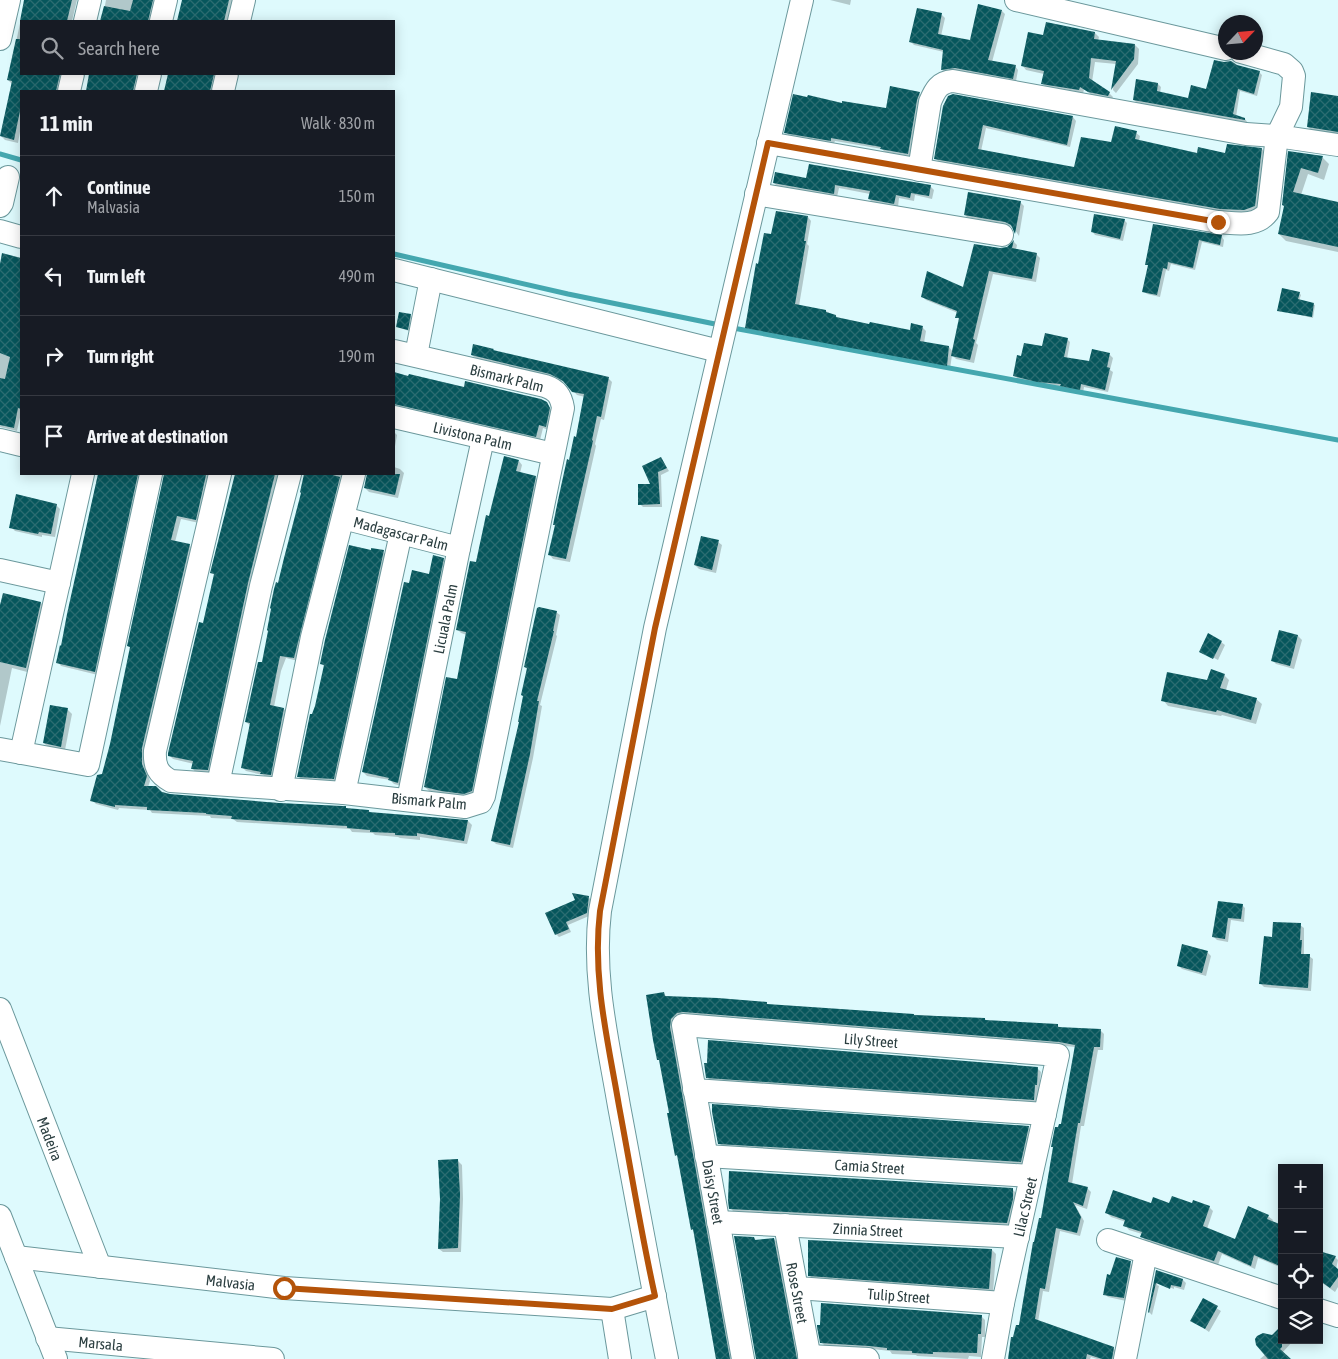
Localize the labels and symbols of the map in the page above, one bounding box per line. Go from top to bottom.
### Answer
north arrow [1218,15,1263,60]
route end [1207,211,1230,234]
street label: Bismark Palm [468,361,546,395]
street label: Livistona Palm [432,418,514,453]
street label: Madagascar Palm [352,513,450,553]
street label: Licuala Palm [429,582,460,655]
street label: Bismark Palm [391,789,467,813]
street label: Lily Street [843,1029,899,1051]
street label: Madeira [34,1114,66,1163]
street label: Camia Street [834,1155,905,1177]
street label: Daisy Street [699,1158,727,1226]
street label: Lilac Street [1010,1175,1040,1239]
street label: Zinnia Street [832,1219,903,1240]
street label: Rose Street [784,1261,812,1325]
street label: Malvasia [205,1271,256,1293]
route start [273,1277,296,1300]
street label: Tulip Street [867,1285,931,1306]
street label: Marsala [78,1332,124,1354]

